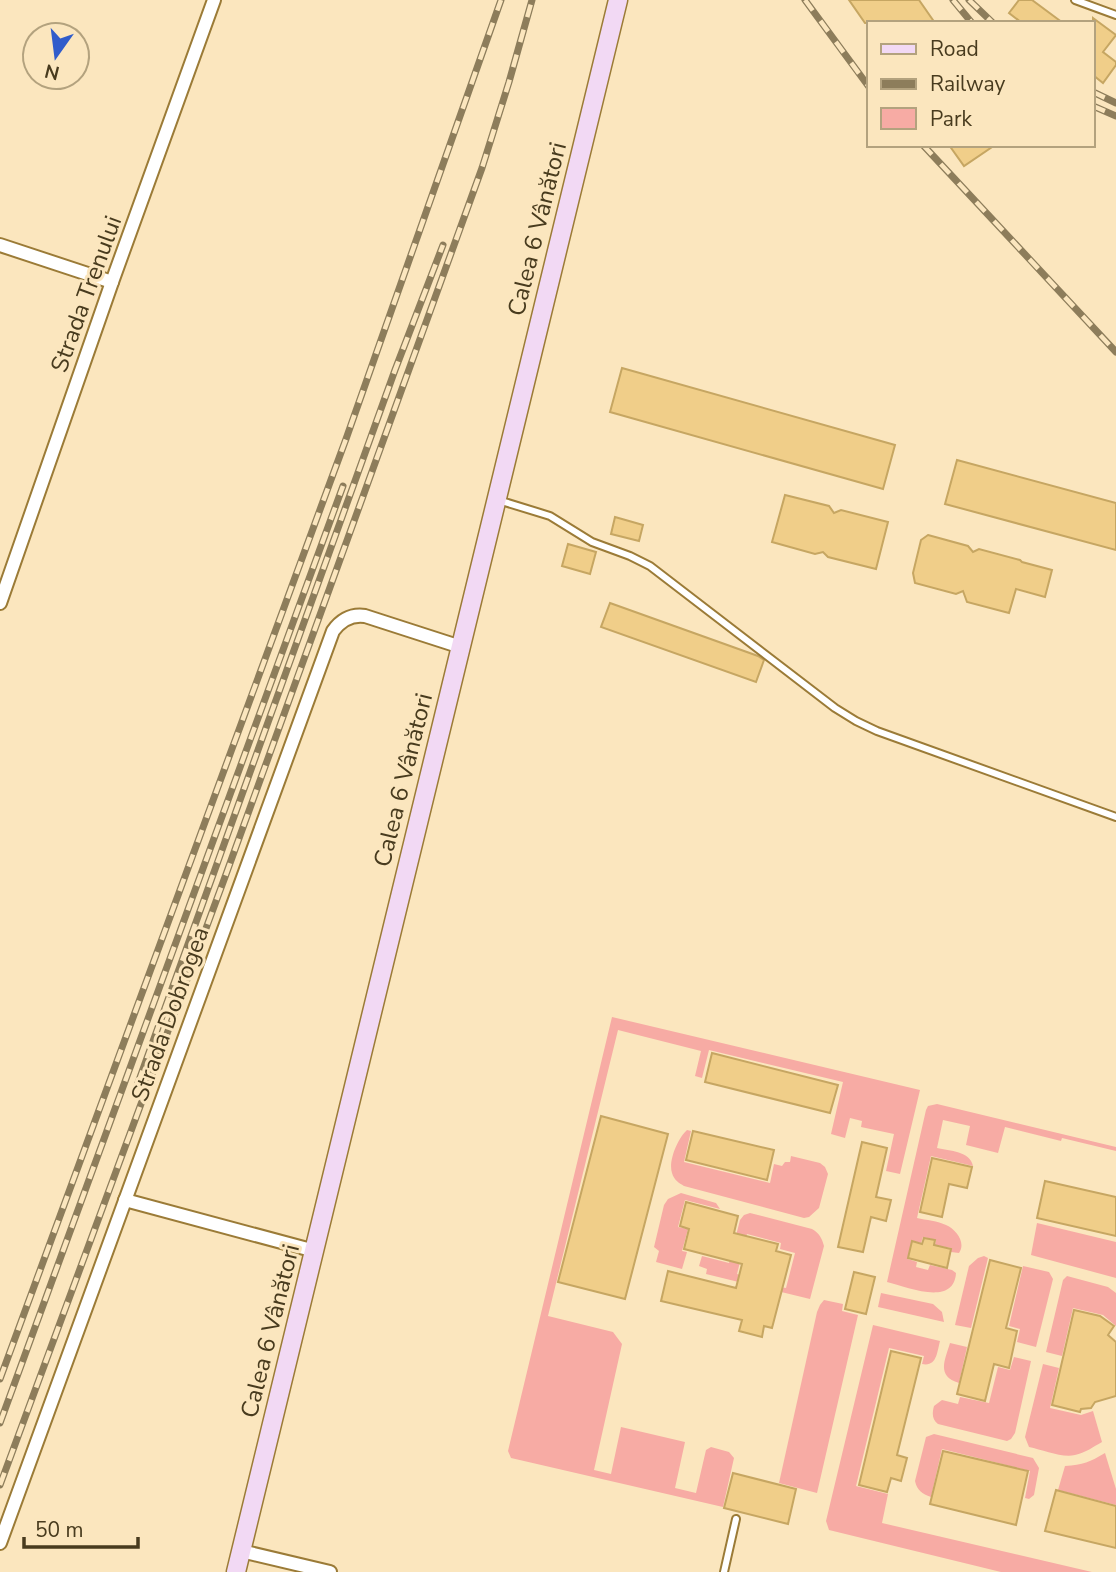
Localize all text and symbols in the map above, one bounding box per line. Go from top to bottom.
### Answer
north arrow [21,21,91,91]
legend [867,21,1095,147]
text: Road [930,35,979,63]
text: N [42,57,62,86]
text: Railway [930,70,1005,98]
text: Park [930,105,972,133]
street label: Calea 6 Vânători [500,139,574,319]
street label: Strada Trenului [43,211,129,377]
street label: Calea 6 Vânători [366,690,440,870]
street label: Strada Dobrogea [124,922,216,1106]
street label: Calea 6 Vânători [233,1241,307,1421]
scale bar [24,1506,138,1550]
text: 50 m [35,1516,84,1544]

